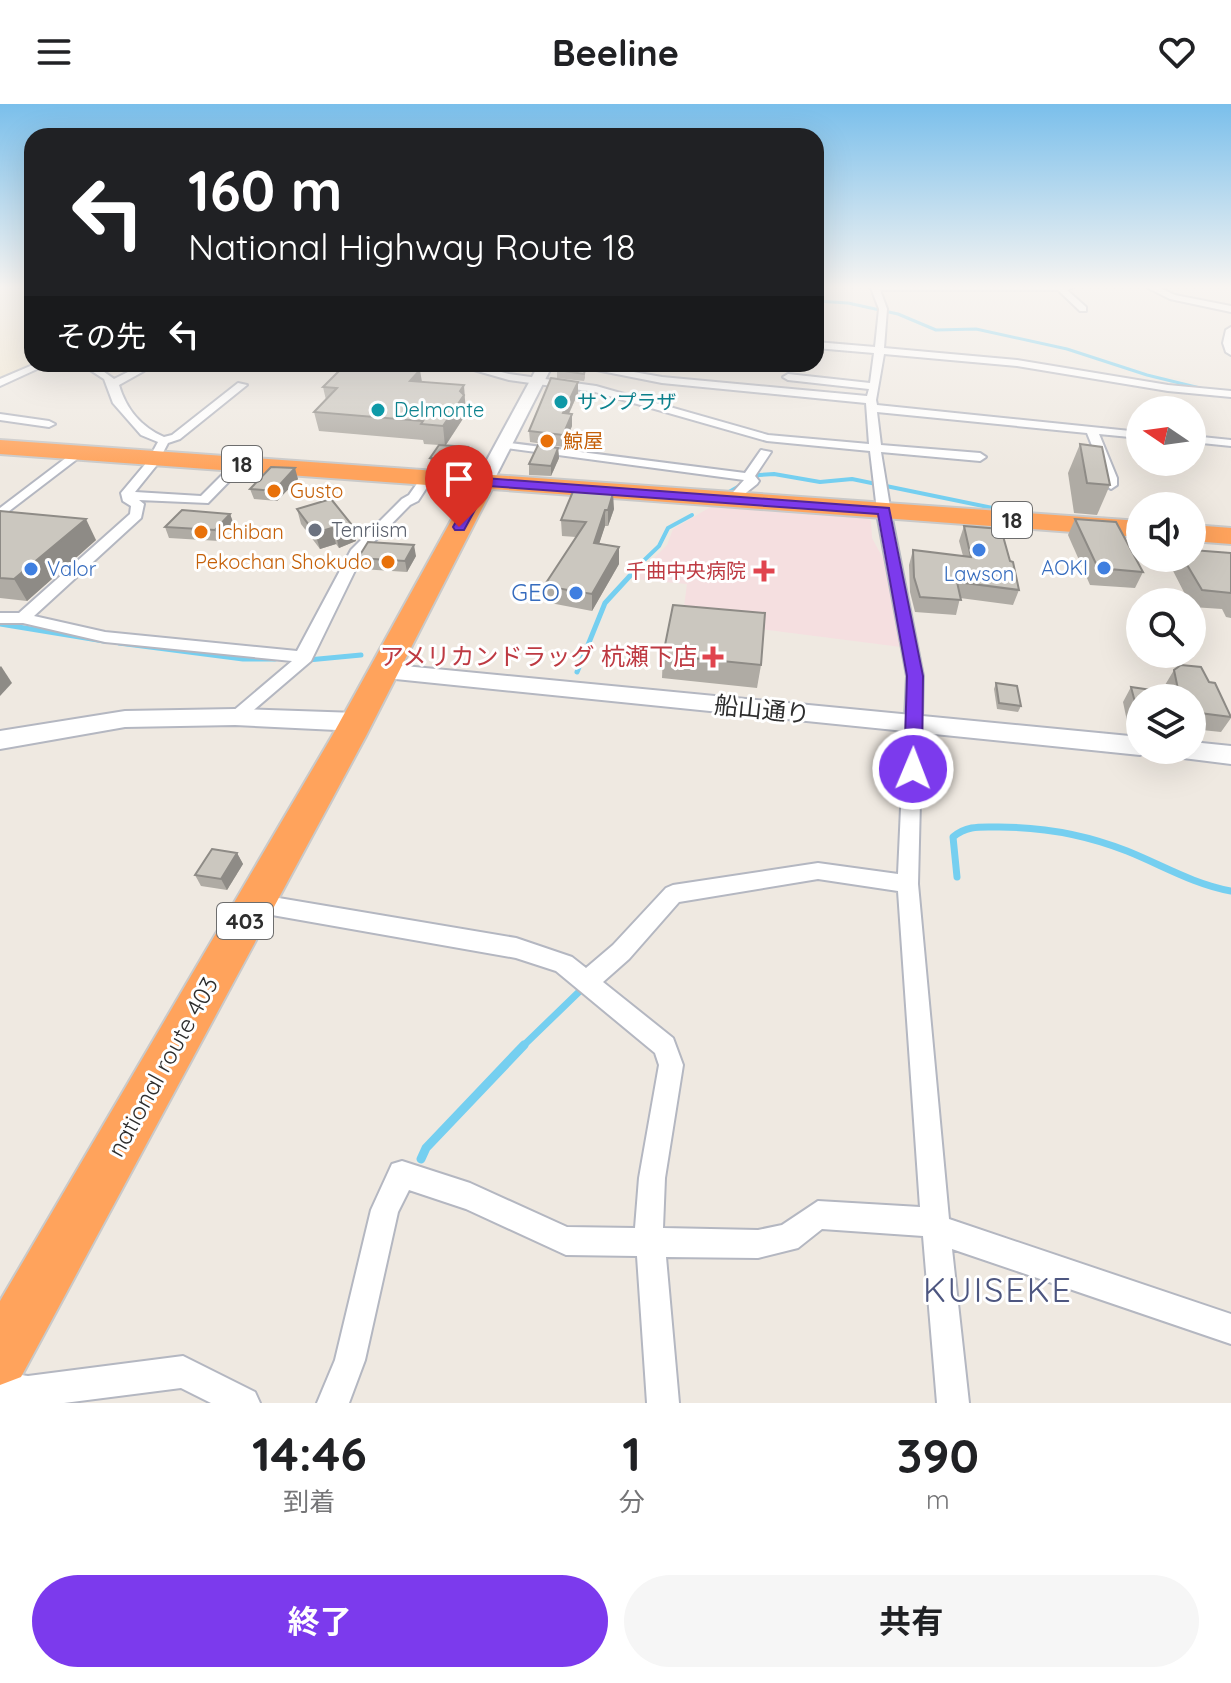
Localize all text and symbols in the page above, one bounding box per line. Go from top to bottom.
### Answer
icon: menu [32,30,76,74]
text: Beeline [552,30,679,75]
icon: heart [1155,30,1199,74]
text: 160 m [188,155,342,225]
icon: left [56,160,160,264]
text: National Highway Route 18 [188,224,635,269]
icon: left [162,312,206,356]
text: その先 [56,317,146,355]
place label: サンプラザ [577,389,676,414]
marker: サンプラザ [552,393,570,411]
north arrow [1126,396,1206,476]
map controls [1126,396,1206,764]
place label: Delmonte [394,397,484,422]
marker: Delmonte [369,401,387,419]
place label: 鯨屋 [563,428,603,453]
marker: 鯨屋 [538,432,556,450]
pin [425,445,493,527]
road number: 18 [222,446,262,482]
icon: arrive [437,457,481,501]
place label: Gusto [290,478,343,503]
marker: Gusto [265,482,283,500]
button: sound [1126,492,1206,572]
road number: 18 [992,502,1032,538]
place label: Tenriism [331,517,407,542]
place label: Ichiban [217,519,284,544]
marker: Tenriism [306,521,324,539]
marker: Ichiban [192,523,210,541]
marker: Lawson [970,541,988,559]
place label: Pekochan Shokudo [195,549,372,574]
marker: Pekochan Shokudo [379,553,397,571]
place label: AOKI [1041,555,1088,580]
place label: Valor [47,556,97,581]
place label: 千曲中央病院 [626,558,746,583]
marker: AOKI [1095,559,1113,577]
marker: Valor [22,560,40,578]
marker: 千曲中央病院 [753,560,775,582]
place label: Lawson [944,561,1014,586]
place label: GEO [511,577,560,607]
marker: GEO [567,584,585,602]
button: search [1126,588,1206,668]
place label: アメリカンドラッグ 杭瀬下店 [380,641,697,671]
marker: アメリカンドラッグ 杭瀬下店 [704,648,722,666]
button: layers [1126,684,1206,764]
street label: 船山通り [713,689,811,729]
position arrow [871,727,955,811]
road number: 403 [217,903,273,939]
street label: national route 403 [100,971,224,1162]
district label: KUISEKE [923,1268,1073,1311]
text: 14:46 [252,1423,367,1483]
text: 1 [622,1423,641,1483]
text: 390 [897,1425,979,1485]
text: m [926,1483,950,1516]
text: 到着 [283,1485,335,1518]
text: 分 [619,1485,645,1518]
button: 終了 [32,1575,608,1667]
button: 共有 [624,1575,1199,1667]

